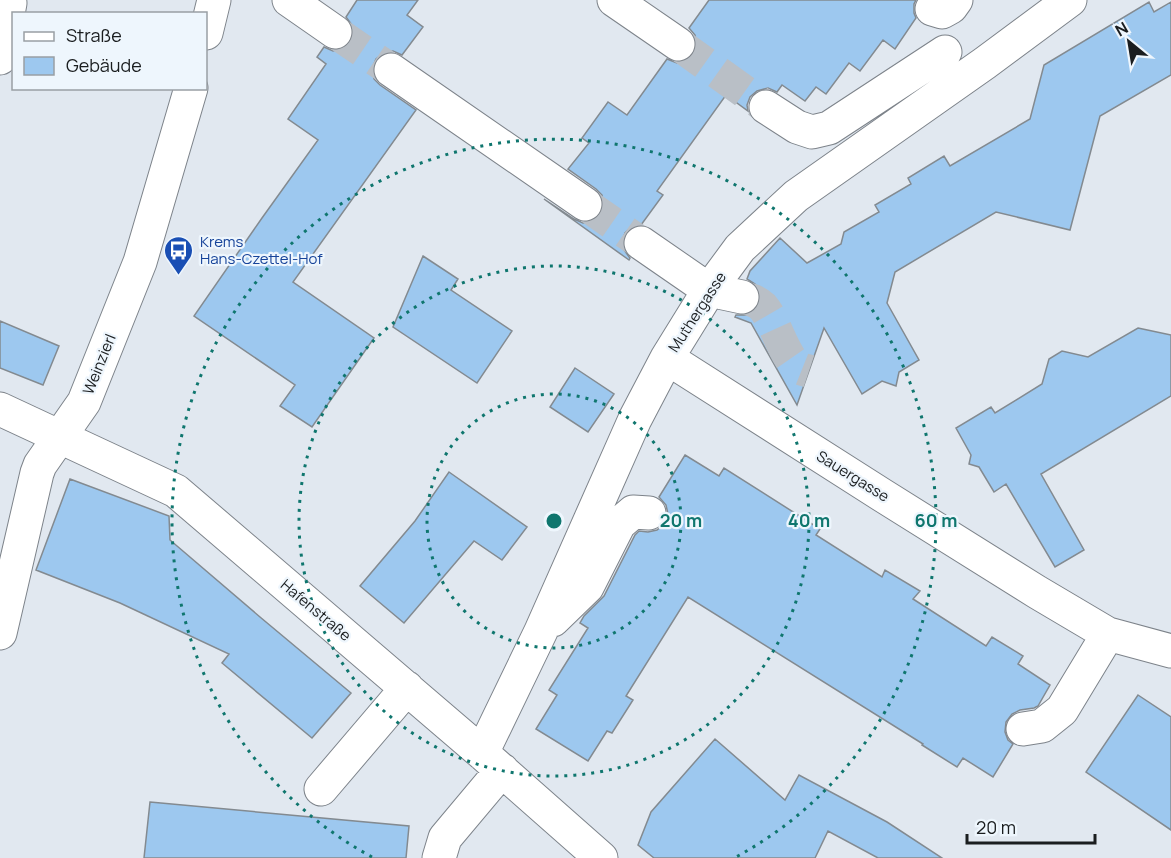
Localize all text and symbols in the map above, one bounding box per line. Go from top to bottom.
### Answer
legend [12,12,207,90]
north arrow [1099,12,1159,72]
text: N [1111,17,1132,41]
text: Straße [66,23,122,47]
text: Gebäude [66,53,142,77]
place label: Krems Hans-Czettel-Hof [200,231,323,269]
bus stop icon: Krems Hans-Czettel-Hof [163,234,195,276]
street label: Muthergasse [663,267,731,356]
street label: Weinzierl [77,331,121,397]
street label: Sauergasse [813,445,894,507]
text: 20 m [660,508,702,532]
text: 40 m [788,508,830,532]
text: 60 m [915,508,957,532]
centre of rings [544,511,564,531]
street label: Hafenstraße [276,574,356,646]
scale bar [967,807,1094,845]
text: 20 m [976,815,1016,839]

